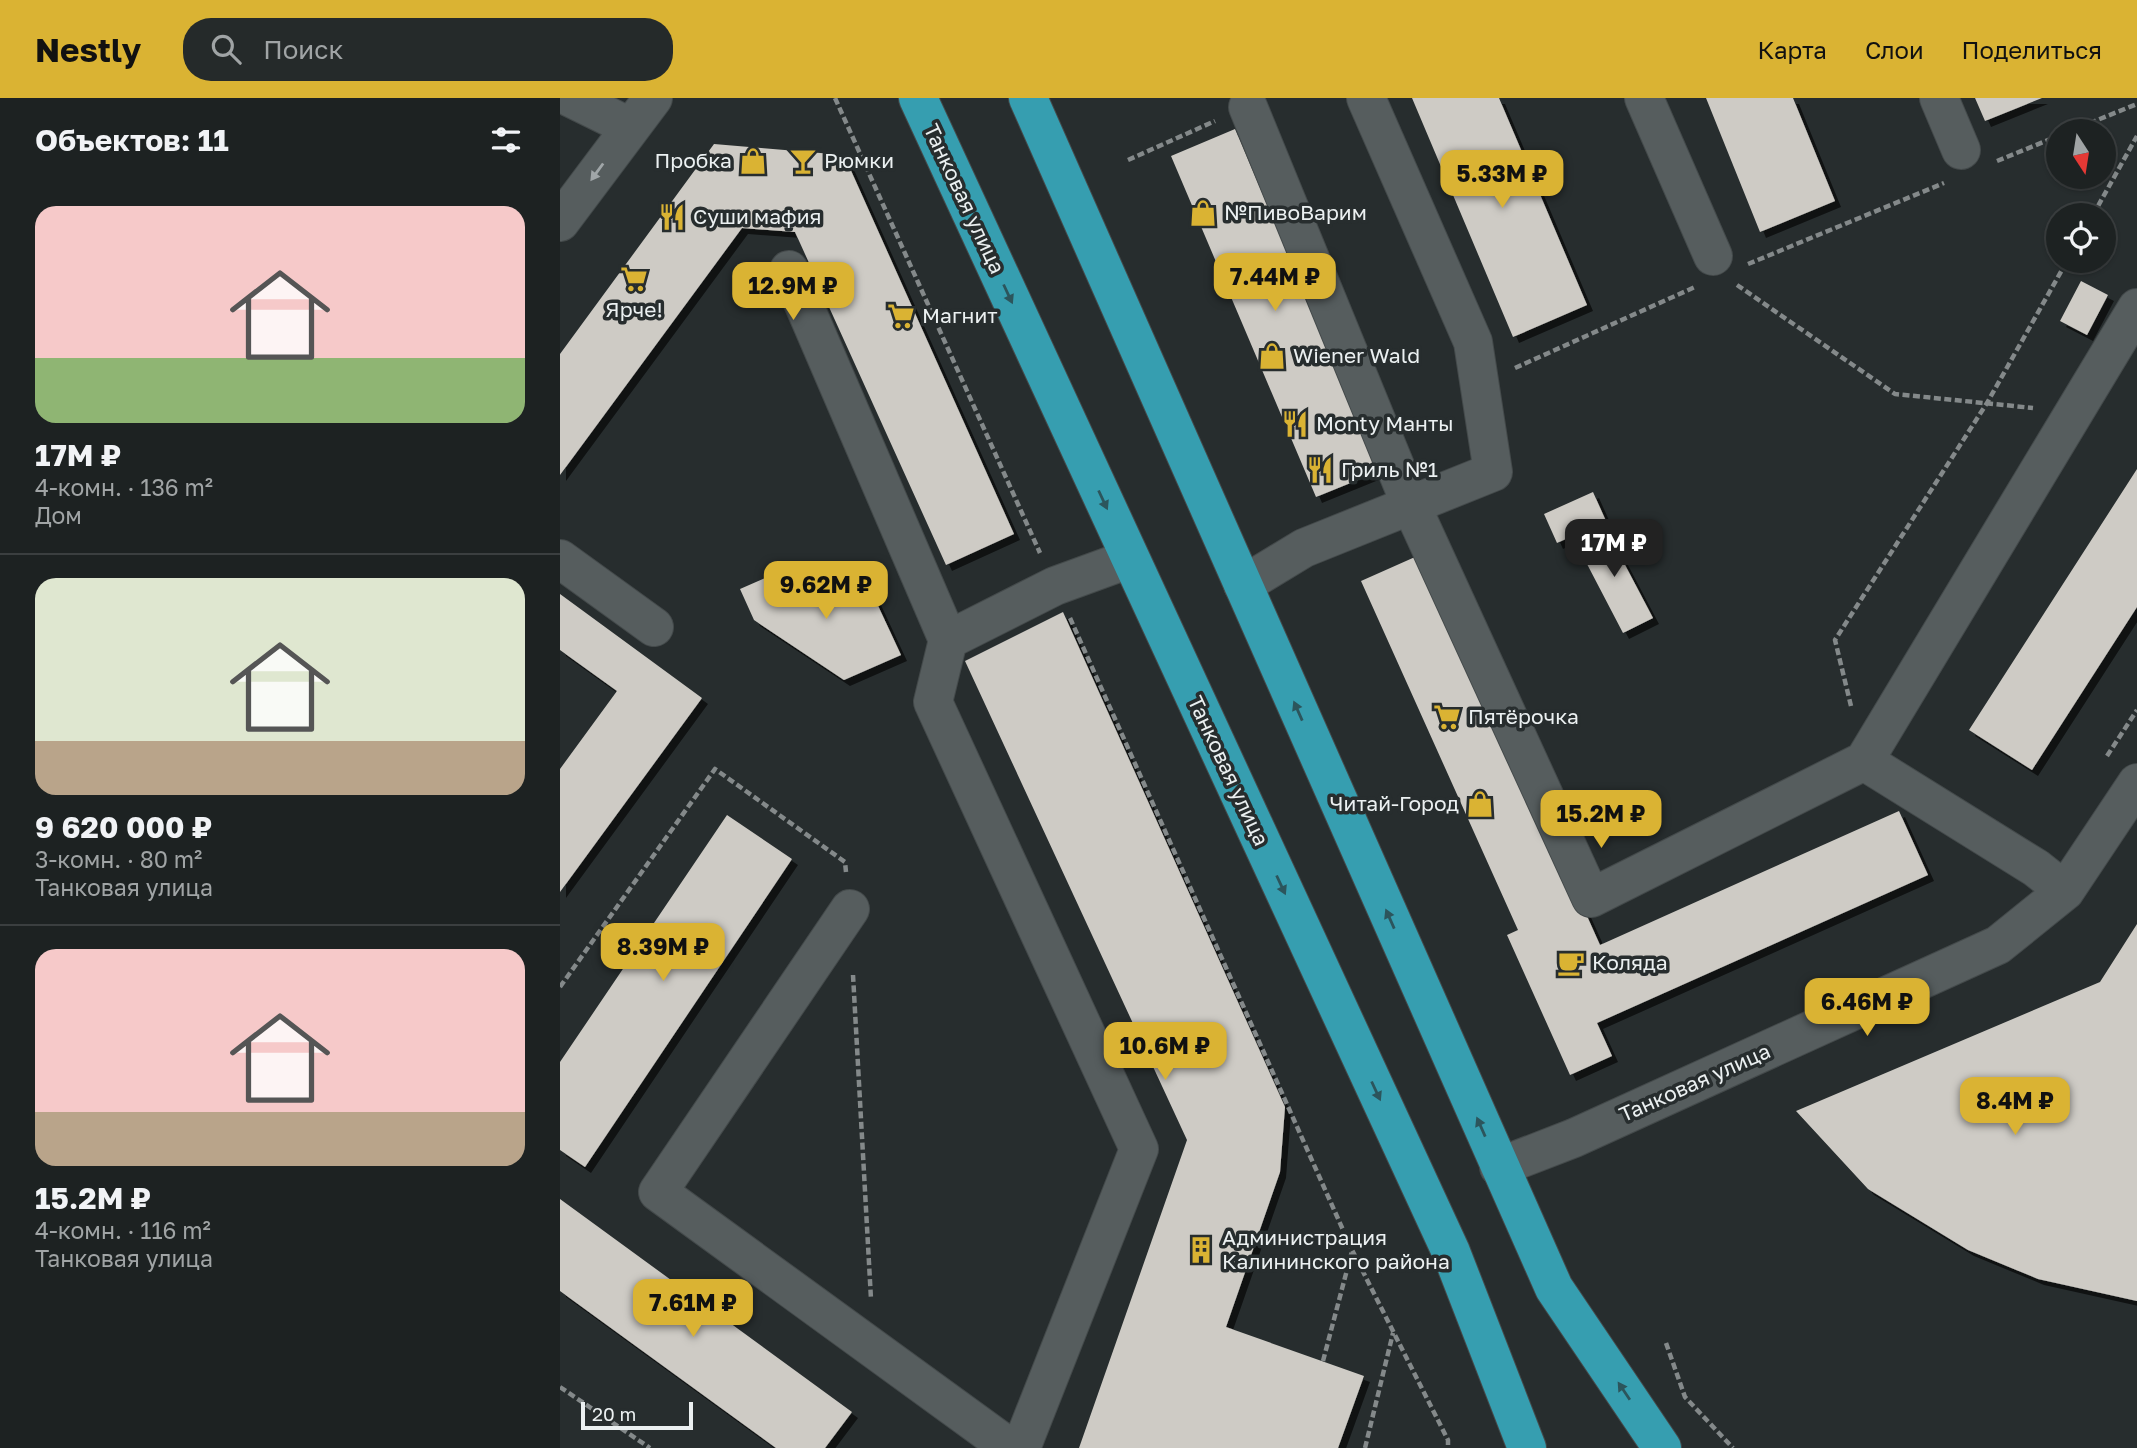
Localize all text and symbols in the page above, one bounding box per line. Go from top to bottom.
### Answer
search box [183,18,673,81]
text: Nestly [35,30,141,69]
icon: search [207,30,245,68]
text: Поиск [263,34,343,65]
text: Карта [1757,35,1827,64]
text: Слои [1865,35,1924,64]
text: Поделиться [1962,35,2102,64]
street label: Танковая улица [919,119,1011,278]
north arrow [2046,119,2116,189]
map controls [2046,119,2116,273]
icon: filters [487,121,525,159]
text: Объектов: 11 [35,122,229,158]
shop icon: Пробка [738,146,768,176]
bar icon: Рюмки [788,146,818,176]
place label: Пробка [655,147,732,173]
place label: Рюмки [824,147,894,173]
pin: 5.33M ₽ [1437,150,1567,210]
text: 5.33M ₽ [1456,159,1548,187]
one-way arrow [590,163,604,181]
shop icon: №ПивоВарим [1188,198,1218,228]
place label: №ПивоВарим [1224,199,1367,225]
restaurant icon: Суши мафия [657,202,687,232]
place label: Суши мафия [693,203,821,229]
button: locate [2046,203,2116,273]
icon: home [217,252,343,378]
pin: 7.44M ₽ [1210,254,1340,313]
pin: 12.9M ₽ [728,262,858,322]
text: 7.44M ₽ [1230,262,1320,290]
supermarket icon: Ярче! [619,264,649,294]
text: 12.9M ₽ [748,271,838,299]
one-way arrow [1002,284,1014,304]
place label: Ярче! [605,296,663,322]
supermarket icon: Магнит [886,301,916,331]
place label: Магнит [922,302,998,328]
shop icon: Wiener Wald [1257,341,1287,371]
place label: Wiener Wald [1293,342,1420,368]
restaurant icon: Monty Манты [1280,409,1310,439]
place label: Monty Манты [1316,410,1454,436]
text: 17M ₽ [35,437,121,473]
restaurant icon: Гриль №1 [1305,455,1335,485]
place label: Гриль №1 [1341,456,1438,482]
text: 4-комн. · 136 m² [35,473,213,501]
one-way arrow [1098,490,1109,511]
text: Дом [35,501,82,529]
pin: 17M ₽ [1565,519,1663,579]
text: 17M ₽ [1581,528,1647,556]
pin: 9.62M ₽ [761,561,891,621]
text: 9.62M ₽ [780,570,872,598]
icon: home [217,624,343,750]
street label: Танковая улица [1183,691,1275,850]
one-way arrow [1292,701,1304,721]
supermarket icon: Пятёрочка [1432,702,1462,732]
place label: Пятёрочка [1468,703,1579,729]
shop icon: Читай-Город [1465,789,1495,819]
place label: Читай-Город [1330,790,1459,816]
pin: 15.2M ₽ [1536,790,1666,850]
text: 15.2M ₽ [1556,799,1646,827]
text: 9 620 000 ₽ [35,809,212,845]
text: 3-комн. · 80 m² [35,845,202,873]
text: Танковая улица [35,873,213,901]
one-way arrow [1275,875,1286,895]
one-way arrow [1384,909,1395,930]
pin: 8.39M ₽ [598,924,728,983]
text: 8.39M ₽ [617,932,709,960]
cafe icon: Коляда [1556,948,1586,978]
place label: Коляда [1592,949,1668,975]
pin: 6.46M ₽ [1802,978,1932,1038]
text: 6.46M ₽ [1821,987,1913,1015]
icon: home [217,995,343,1121]
pin: 10.6M ₽ [1100,1023,1230,1082]
text: 10.6M ₽ [1120,1031,1210,1059]
street label: Танковая улица [1615,1037,1774,1127]
pin: 8.4M ₽ [1958,1077,2072,1137]
one-way arrow [1370,1081,1382,1101]
text: 8.4M ₽ [1976,1086,2054,1114]
one-way arrow [1475,1117,1486,1138]
text: 15.2M ₽ [35,1180,151,1216]
text: 4-комн. · 116 m² [35,1216,211,1244]
place label: Администрация Калининского района [1222,1224,1450,1274]
building icon: Администрация Калининского района [1186,1235,1216,1265]
text: Танковая улица [35,1244,213,1272]
pin: 7.61M ₽ [628,1280,758,1339]
text: 7.61M ₽ [649,1288,737,1316]
one-way arrow [1618,1382,1631,1401]
scale bar [581,1399,693,1431]
text: 20 m [592,1402,636,1425]

